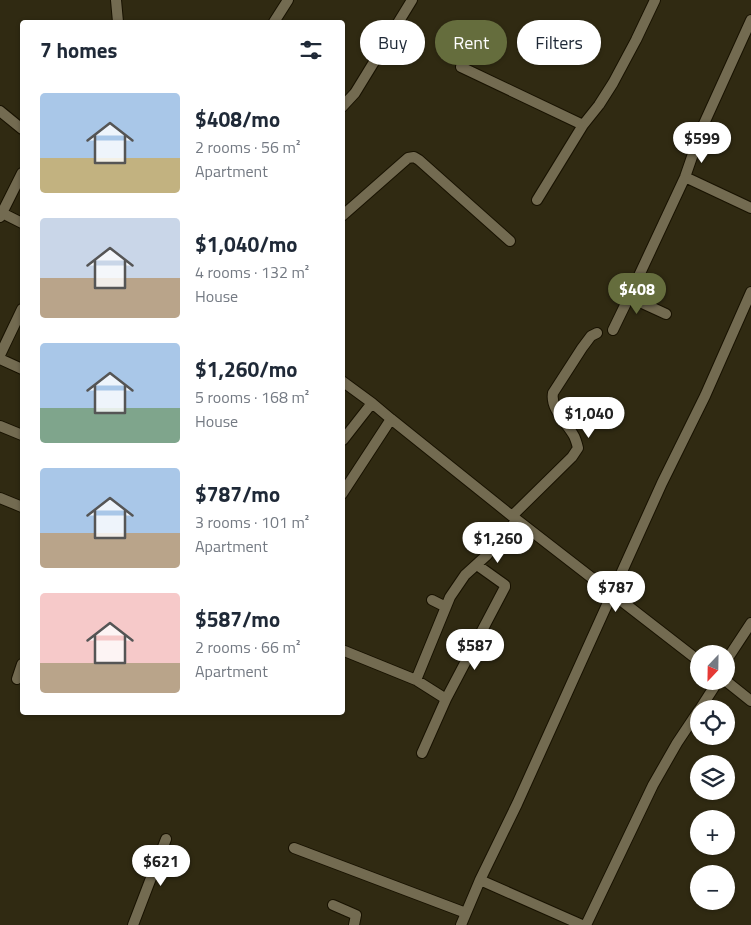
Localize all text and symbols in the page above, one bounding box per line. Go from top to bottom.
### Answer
chip: Buy [360,20,425,65]
chip: Rent [435,20,507,65]
chip: Filters [517,20,601,65]
text: 7 homes [40,34,117,66]
icon: filters [297,36,325,64]
text: $408/mo [195,103,280,135]
icon: home [80,113,140,173]
pin: $599 [672,121,732,164]
text: $599 [684,126,720,150]
text: 2 rooms · 56 m² [195,135,300,159]
text: Apartment [195,159,268,183]
text: $1,040/mo [195,228,297,260]
icon: home [80,238,140,298]
text: 4 rooms · 132 m² [195,260,309,284]
pin: $408 [607,272,667,315]
text: $408 [619,277,655,301]
text: House [195,284,238,308]
text: $1,260/mo [195,353,297,385]
icon: home [80,363,140,423]
text: 5 rooms · 168 m² [195,385,309,409]
pin: $1,040 [548,396,630,439]
text: $1,040 [564,401,614,425]
text: House [195,409,238,433]
text: $787/mo [195,478,280,510]
icon: home [80,488,140,548]
text: 3 rooms · 101 m² [195,510,309,534]
pin: $1,260 [457,522,539,564]
text: $1,260 [473,526,523,550]
text: Apartment [195,534,268,558]
pin: $787 [586,570,646,613]
text: $787 [598,575,634,599]
text: $587/mo [195,603,280,635]
icon: home [80,613,140,673]
pin: $587 [445,628,505,671]
text: $587 [457,633,493,657]
text: 2 rooms · 66 m² [195,635,300,659]
north arrow [690,645,735,690]
map controls [690,645,735,910]
text: Apartment [195,659,268,683]
button: locate [690,700,735,745]
button: layers [690,755,735,800]
button: + [690,810,735,855]
pin: $621 [131,844,191,887]
text: $621 [143,849,179,873]
button: − [690,865,735,910]

